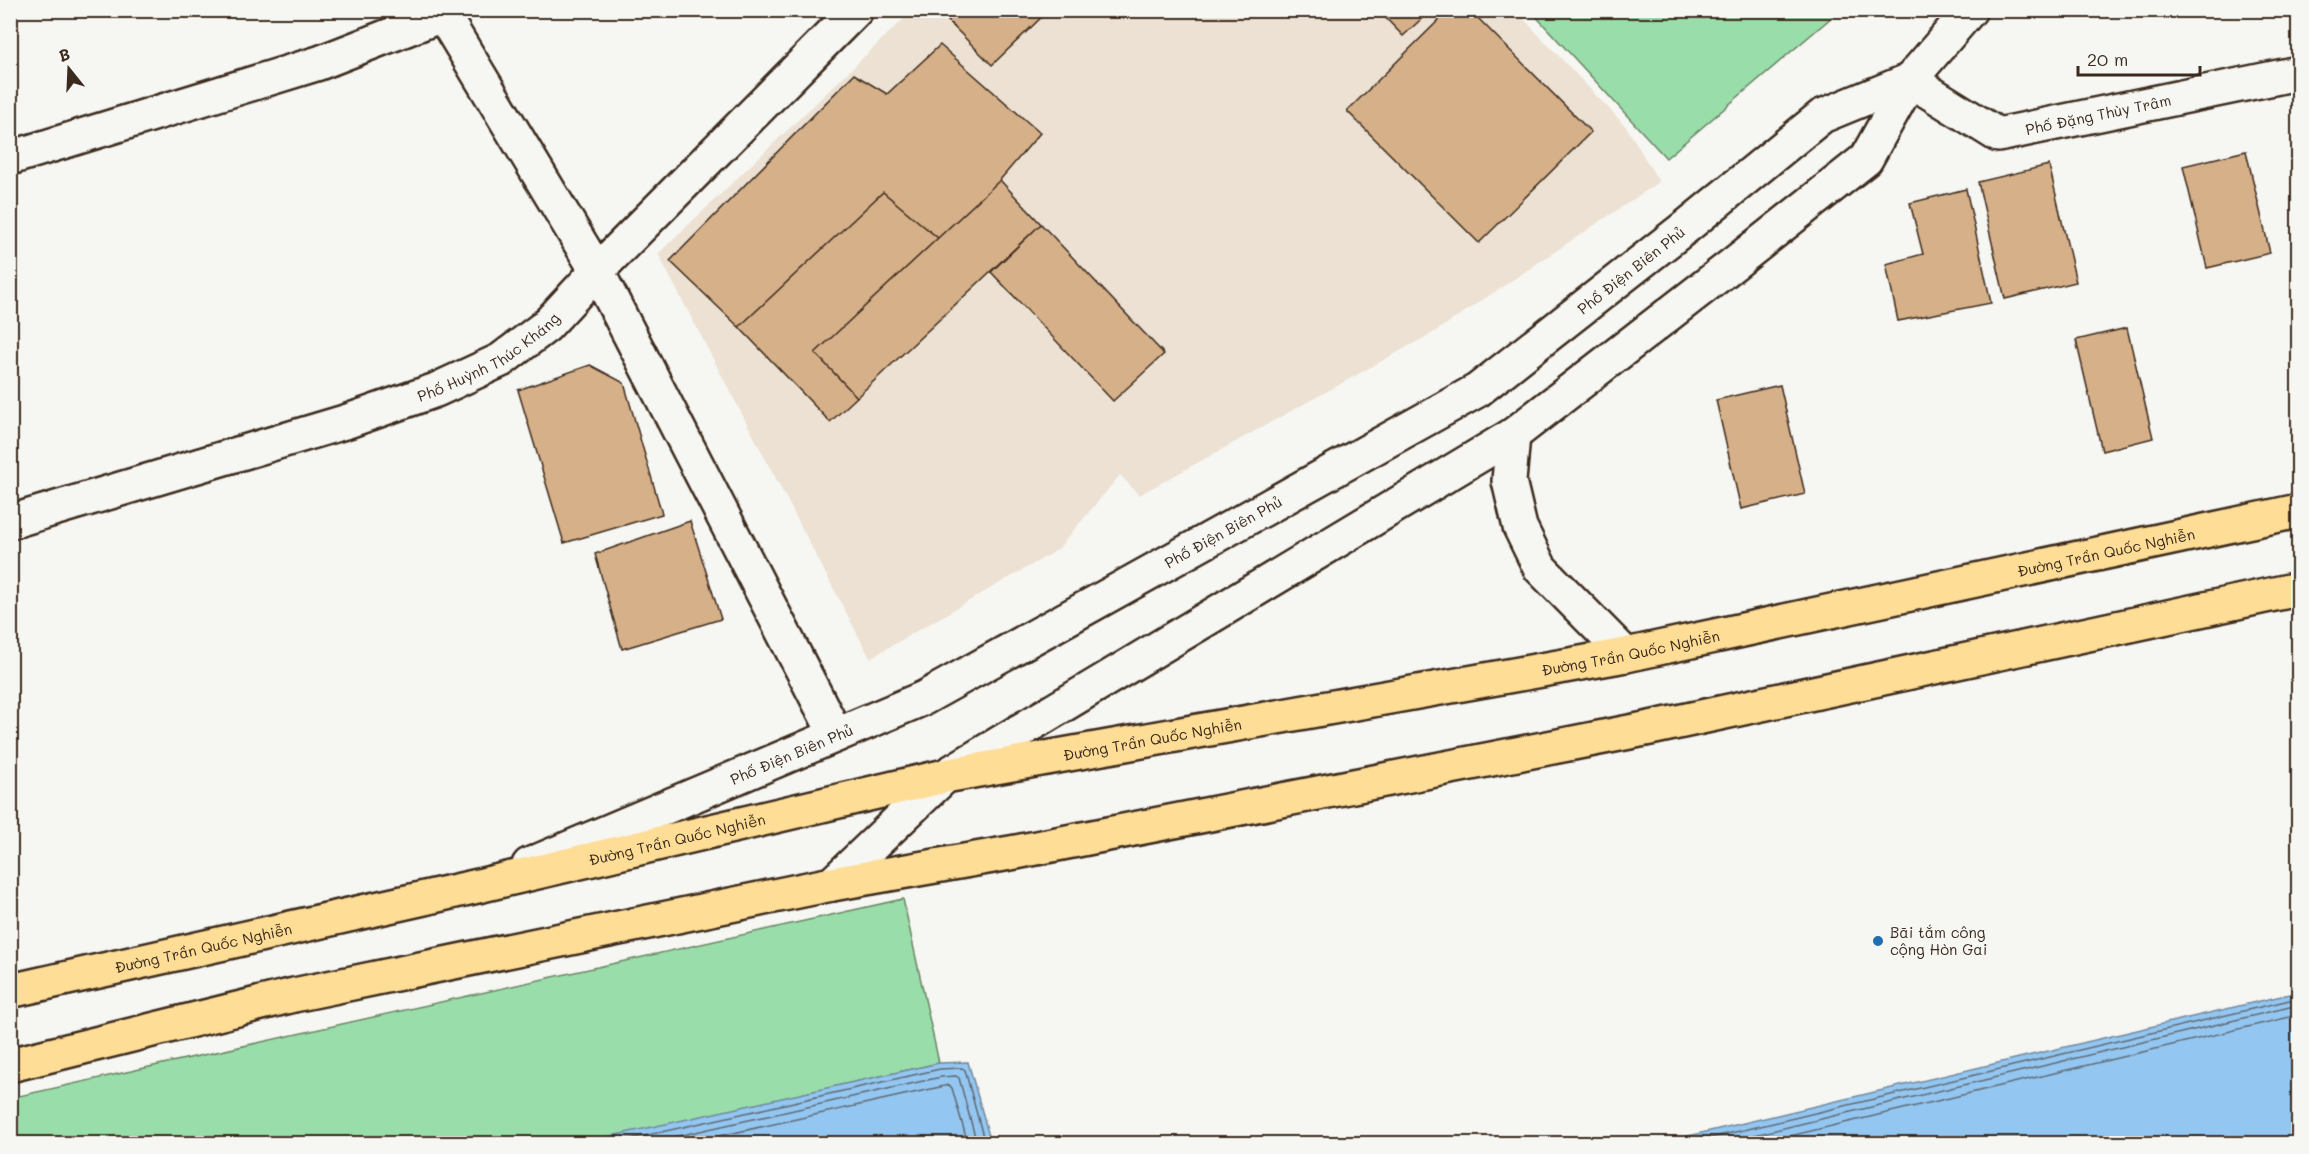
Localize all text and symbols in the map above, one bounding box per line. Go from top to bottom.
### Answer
north arrow [39,39,99,99]
scale bar [2078,39,2200,77]
text: B [56,43,73,66]
text: 20 m [2087,47,2128,71]
street label: Phố Đặng Thùy Trâm [2023,90,2173,139]
street label: Phố Điện Biên Phủ [1573,222,1689,318]
street label: Phố Huỳnh Thúc Kháng [415,308,564,406]
street label: Phố Điện Biên Phủ [1161,491,1285,572]
street label: Đường Trần Quốc Nghiễn [2015,523,2197,581]
street label: Đường Trần Quốc Nghiễn [1540,625,1721,680]
street label: Đường Trần Quốc Nghiễn [1061,713,1243,765]
street label: Phố Điện Biên Phủ [727,719,856,789]
street label: Đường Trần Quốc Nghiễn [586,809,767,870]
street label: Đường Trần Quốc Nghiễn [113,918,294,977]
place label: Bãi tắm công cộng Hòn Gai [1890,922,1987,959]
marker: Bãi tắm công cộng Hòn Gai [1871,934,1885,948]

